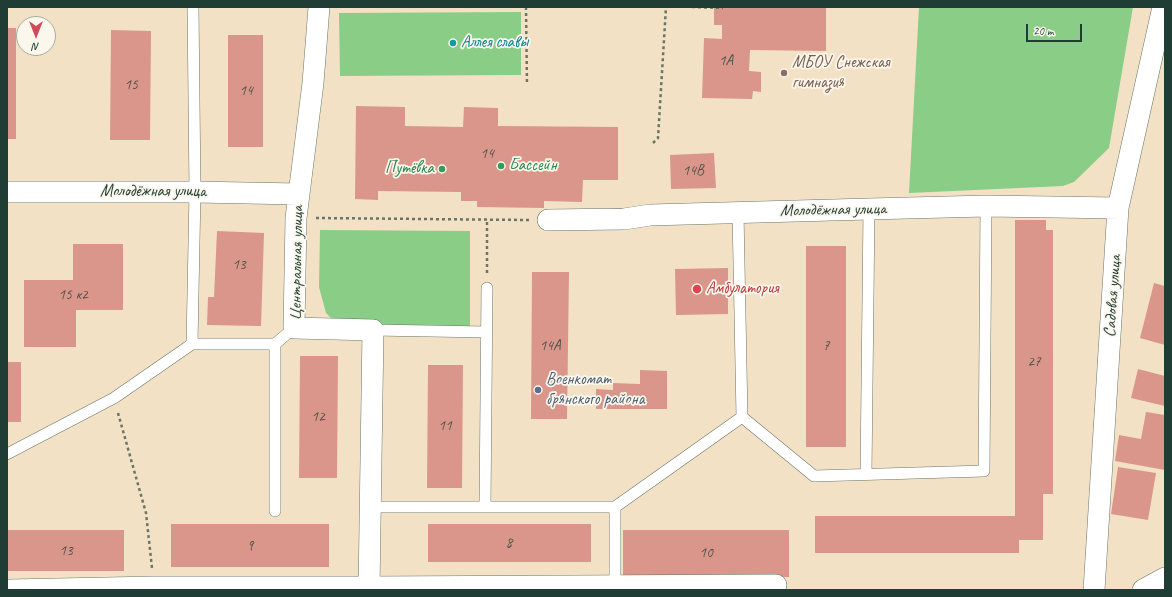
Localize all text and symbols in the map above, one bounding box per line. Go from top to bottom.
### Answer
north arrow [16,16,56,56]
scale bar [1028,16,1084,42]
text: 20 m [1033,23,1053,39]
place label: Аллея славы [461,33,528,53]
marker: Аллея славы [448,38,458,48]
text: N [33,40,39,54]
house number: 1А [719,52,733,70]
place label: МБОУ Снежская гимназия [792,53,890,93]
marker: МБОУ Снежская гимназия [779,68,789,78]
house number: 15 [124,76,138,94]
house number: 14 [239,82,253,100]
house number: 14 [480,145,494,163]
place label: Бассейн [509,156,557,176]
place label: Путёвка [385,159,434,179]
marker: Бассейн [496,161,506,171]
house number: 14В [682,162,704,180]
marker: Путёвка [437,164,447,174]
street label: Молодёжная улица [100,182,206,202]
street label: Молодёжная улица [780,199,886,221]
street label: Центральная улица [286,205,308,321]
street label: Садовая улица [1100,254,1126,338]
house number: 13 [232,256,246,274]
place label: Амбулатория [706,279,779,299]
marker: Амбулатория [691,283,703,295]
house number: 15 к2 [58,286,88,304]
house number: 14А [539,337,561,355]
house number: 7 [823,337,829,355]
house number: 27 [1027,353,1041,371]
place label: Военкомат брянского района [546,370,644,410]
marker: Военкомат брянского района [533,385,543,395]
house number: 12 [311,408,325,426]
house number: 11 [438,417,452,435]
house number: 8 [506,534,512,552]
house number: 9 [247,537,253,555]
house number: 13 [59,542,73,560]
house number: 10 [699,544,713,562]

